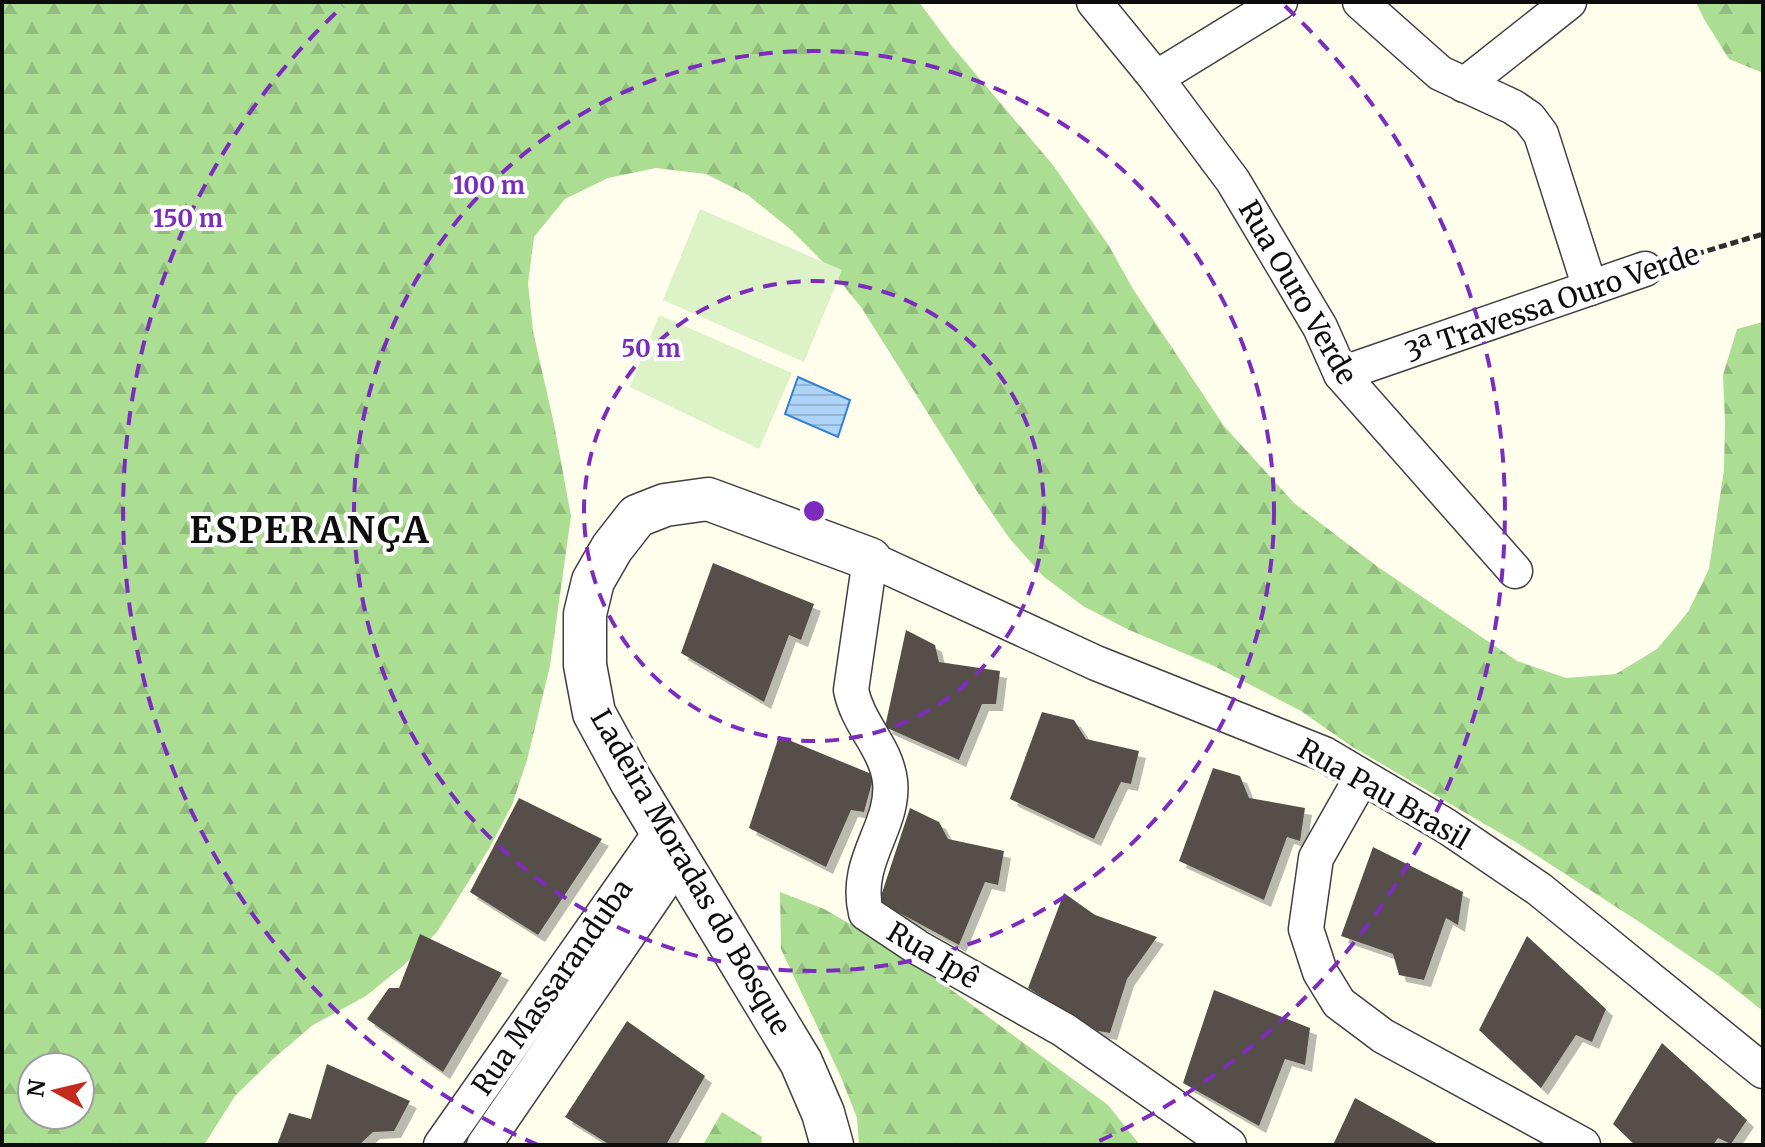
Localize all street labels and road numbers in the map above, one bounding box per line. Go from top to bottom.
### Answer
street label: Rua Ouro Verde [1231,194,1365,390]
street label: 3ª Travessa Ouro Verde [1400,236,1704,370]
street label: Ladeira Moradas do Bosque [583,703,799,1041]
street label: Rua Pau Brasil [1292,730,1476,858]
street label: Rua Massaranduba [464,872,640,1102]
street label: Rua Ipê [881,914,985,996]

